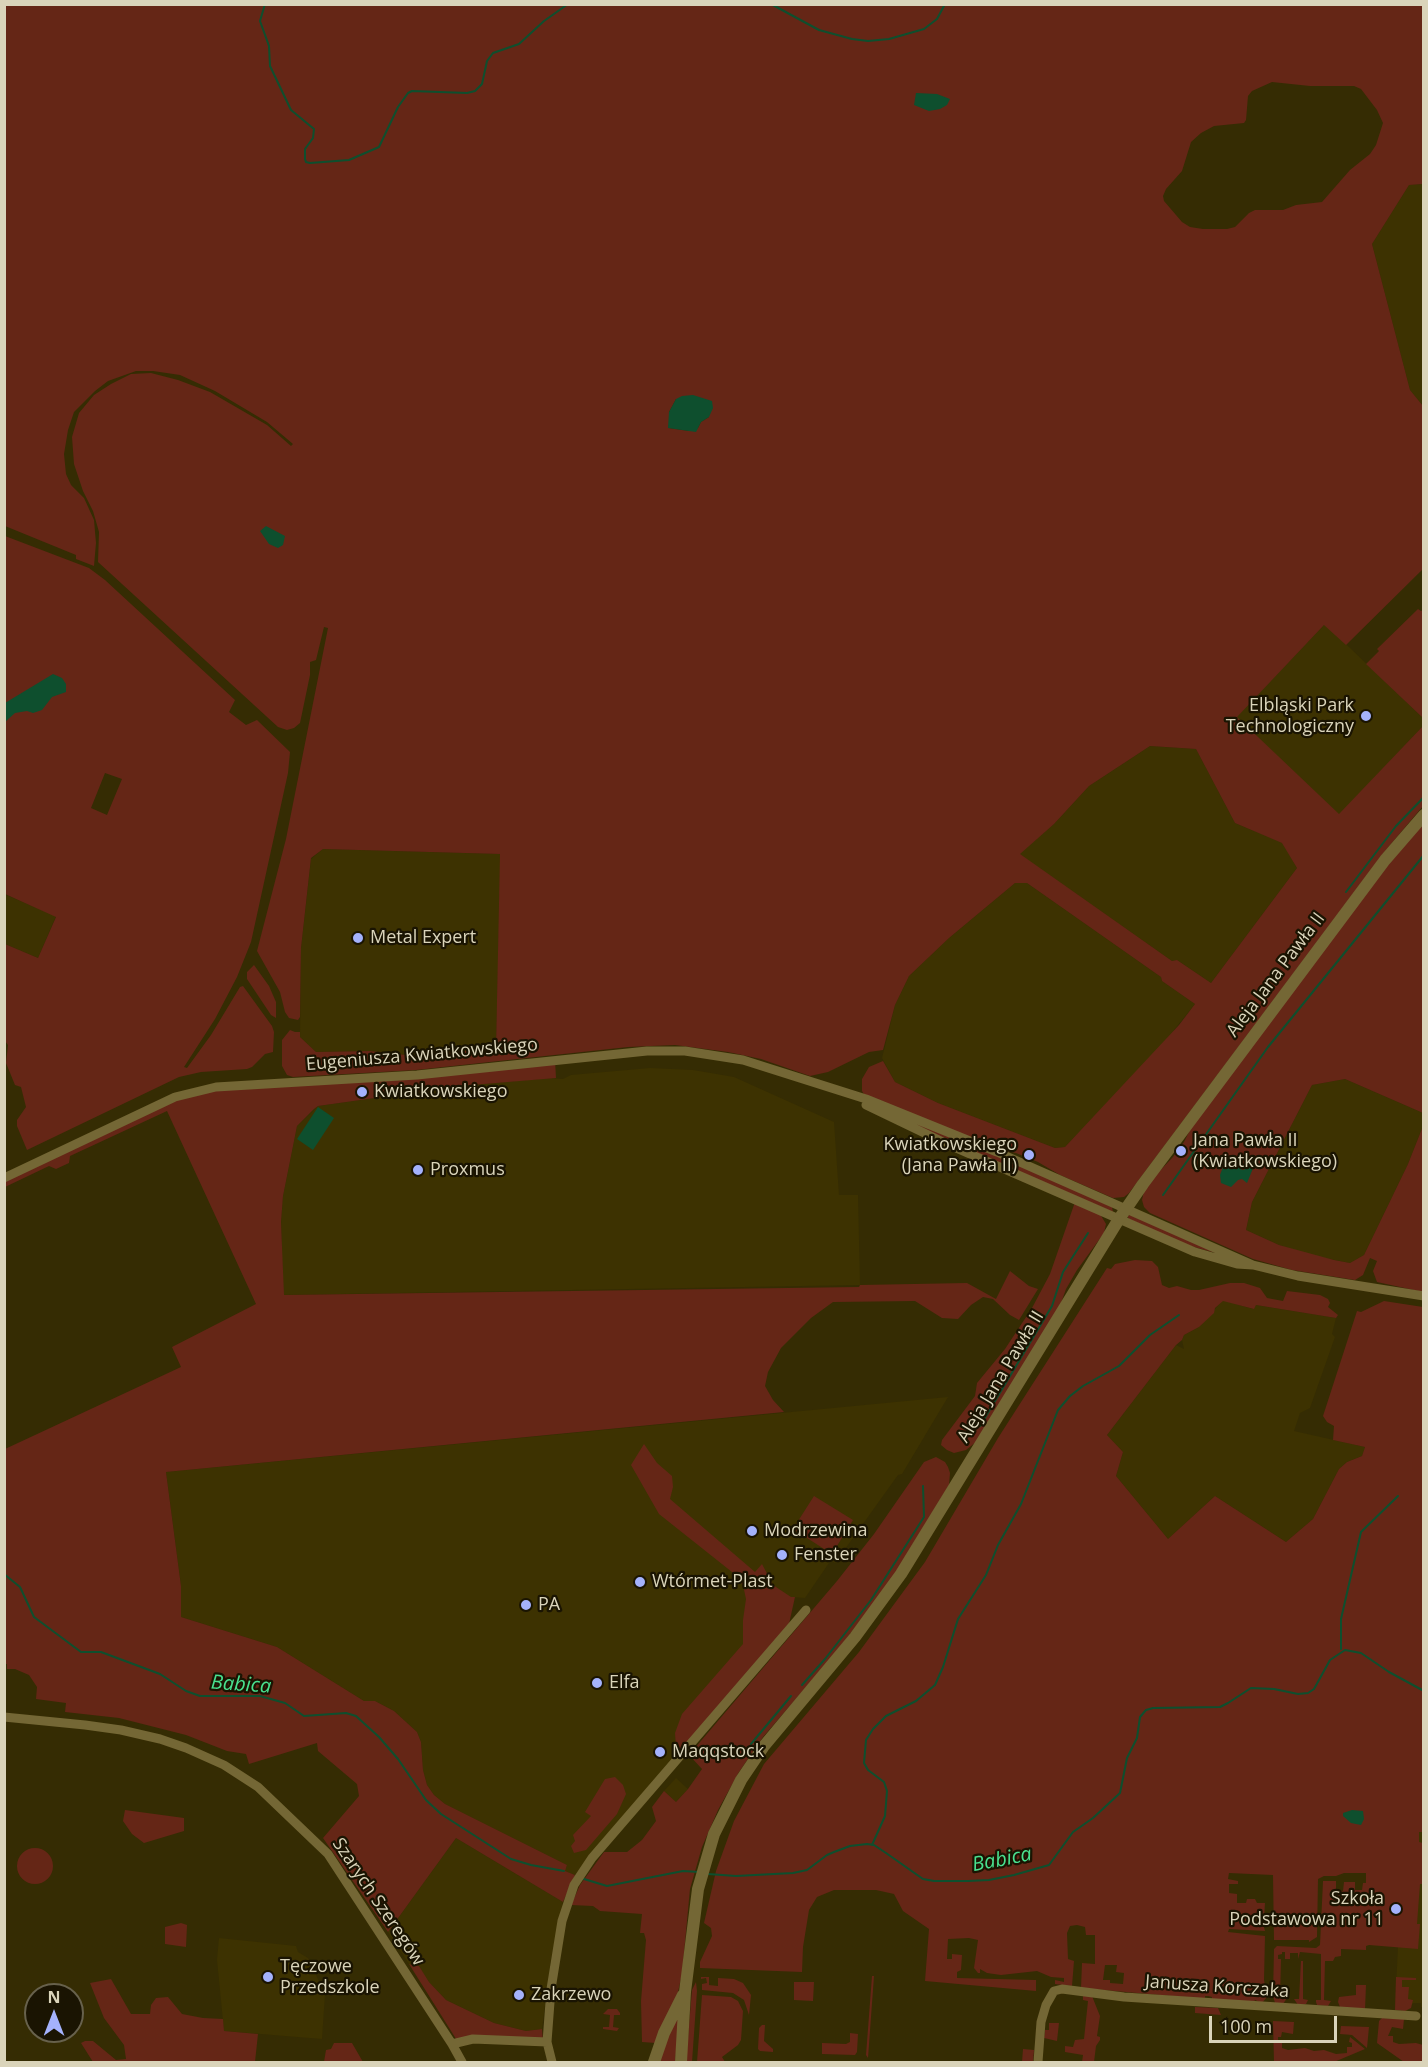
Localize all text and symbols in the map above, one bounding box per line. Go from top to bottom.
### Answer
place label: Elbląski Park Technologiczny [1226,695,1354,738]
marker: Elbląski Park Technologiczny [1359,709,1373,723]
street label: Aleja Jana Pawła II [1222,909,1330,1041]
place label: Metal Expert [370,927,476,949]
marker: Metal Expert [351,931,365,945]
street label: Eugeniusza Kwiatkowskiego [305,1034,539,1076]
place label: Kwiatkowskiego [374,1081,507,1103]
marker: Kwiatkowskiego [355,1085,369,1099]
place label: Jana Pawła II (Kwiatkowskiego) [1193,1130,1337,1172]
place label: Kwiatkowskiego (Jana Pawła II) [884,1134,1017,1176]
marker: Jana Pawła II (Kwiatkowskiego) [1174,1144,1188,1158]
marker: Kwiatkowskiego (Jana Pawła II) [1022,1148,1036,1162]
place label: Proxmus [430,1159,505,1181]
marker: Proxmus [411,1163,425,1177]
street label: Aleja Jana Pawła II [953,1307,1049,1447]
place label: Modrzewina [764,1520,867,1542]
marker: Modrzewina [745,1524,759,1538]
place label: Fenster [794,1544,857,1566]
marker: Fenster [775,1548,789,1562]
place label: Wtórmet-Plast [652,1571,773,1593]
marker: Wtórmet-Plast [633,1575,647,1589]
place label: PA [538,1594,560,1616]
marker: PA [519,1598,533,1612]
water label: Babica [210,1671,272,1699]
place label: Elfa [609,1672,640,1694]
marker: Elfa [590,1676,604,1690]
place label: Maqqstock [672,1741,764,1763]
marker: Maqqstock [653,1745,667,1759]
street label: Szarych Szeregów [327,1834,429,1970]
water label: Babica [970,1842,1034,1878]
place label: Szkoła Podstawowa nr 11 [1229,1888,1384,1930]
marker: Szkoła Podstawowa nr 11 [1389,1902,1403,1916]
place label: Tęczowe Przedszkole [280,1956,380,1998]
marker: Tęczowe Przedszkole [261,1970,275,1984]
street label: Janusza Korczaka [1144,1971,1290,2003]
north arrow [24,1983,84,2043]
place label: Zakrzewo [531,1984,611,2006]
text: N [47,1986,61,2008]
marker: Zakrzewo [512,1988,526,2002]
scale bar [1212,2004,1340,2042]
text: 100 m [1220,2014,1272,2038]

